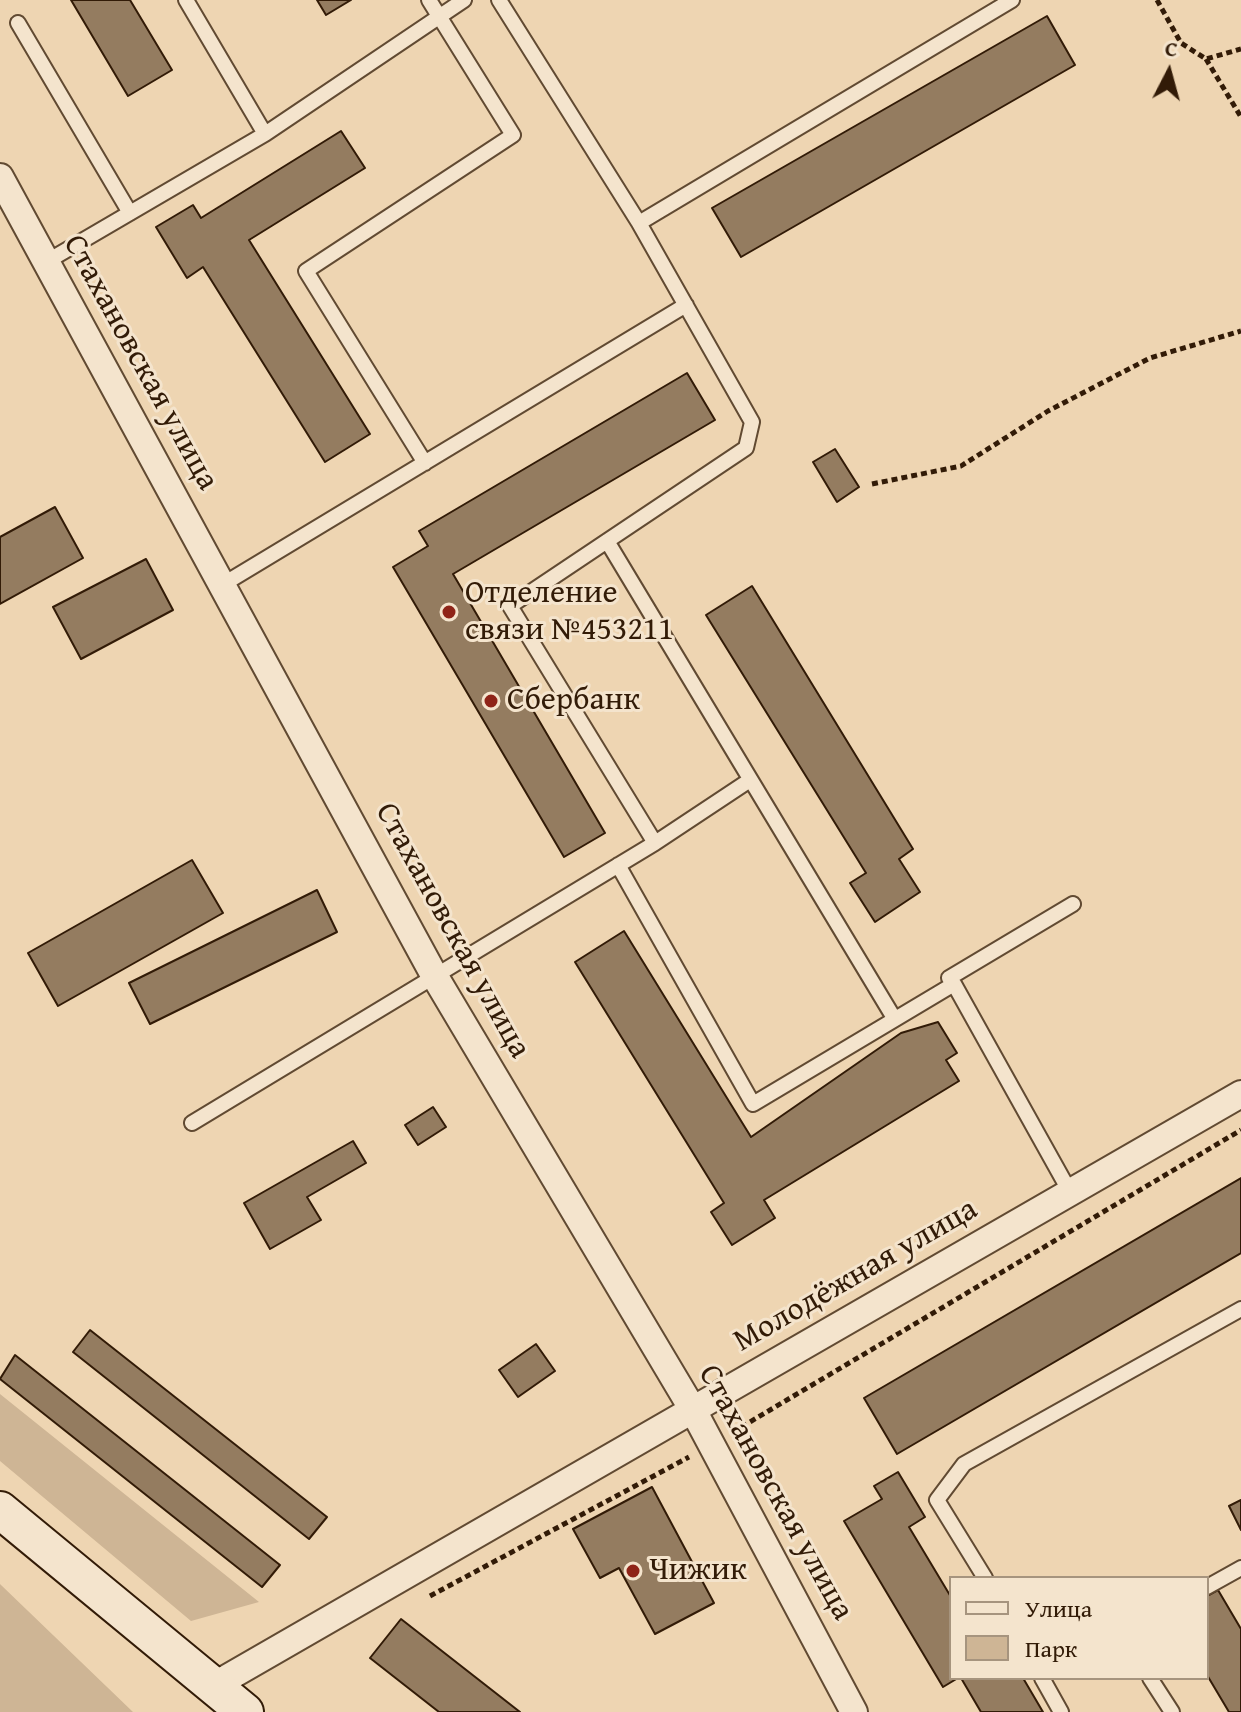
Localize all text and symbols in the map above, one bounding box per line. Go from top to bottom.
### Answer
north arrow [1129,32,1209,112]
text: С [1164,32,1179,65]
street label: Стахановская улица [54,229,226,497]
place label: Отделение связи №453211 [465,575,674,650]
marker: Отделение связи №453211 [440,603,458,621]
place label: Сбербанк [507,682,640,720]
marker: Сбербанк [482,692,500,710]
street label: Стахановская улица [366,797,538,1065]
street label: Молодёжная улица [727,1191,985,1361]
street label: Стахановская улица [689,1359,861,1627]
place label: Чижик [649,1552,747,1590]
marker: Чижик [624,1562,642,1580]
legend [949,1576,1209,1680]
text: Улица [1025,1591,1092,1626]
text: Парк [1025,1631,1077,1666]

